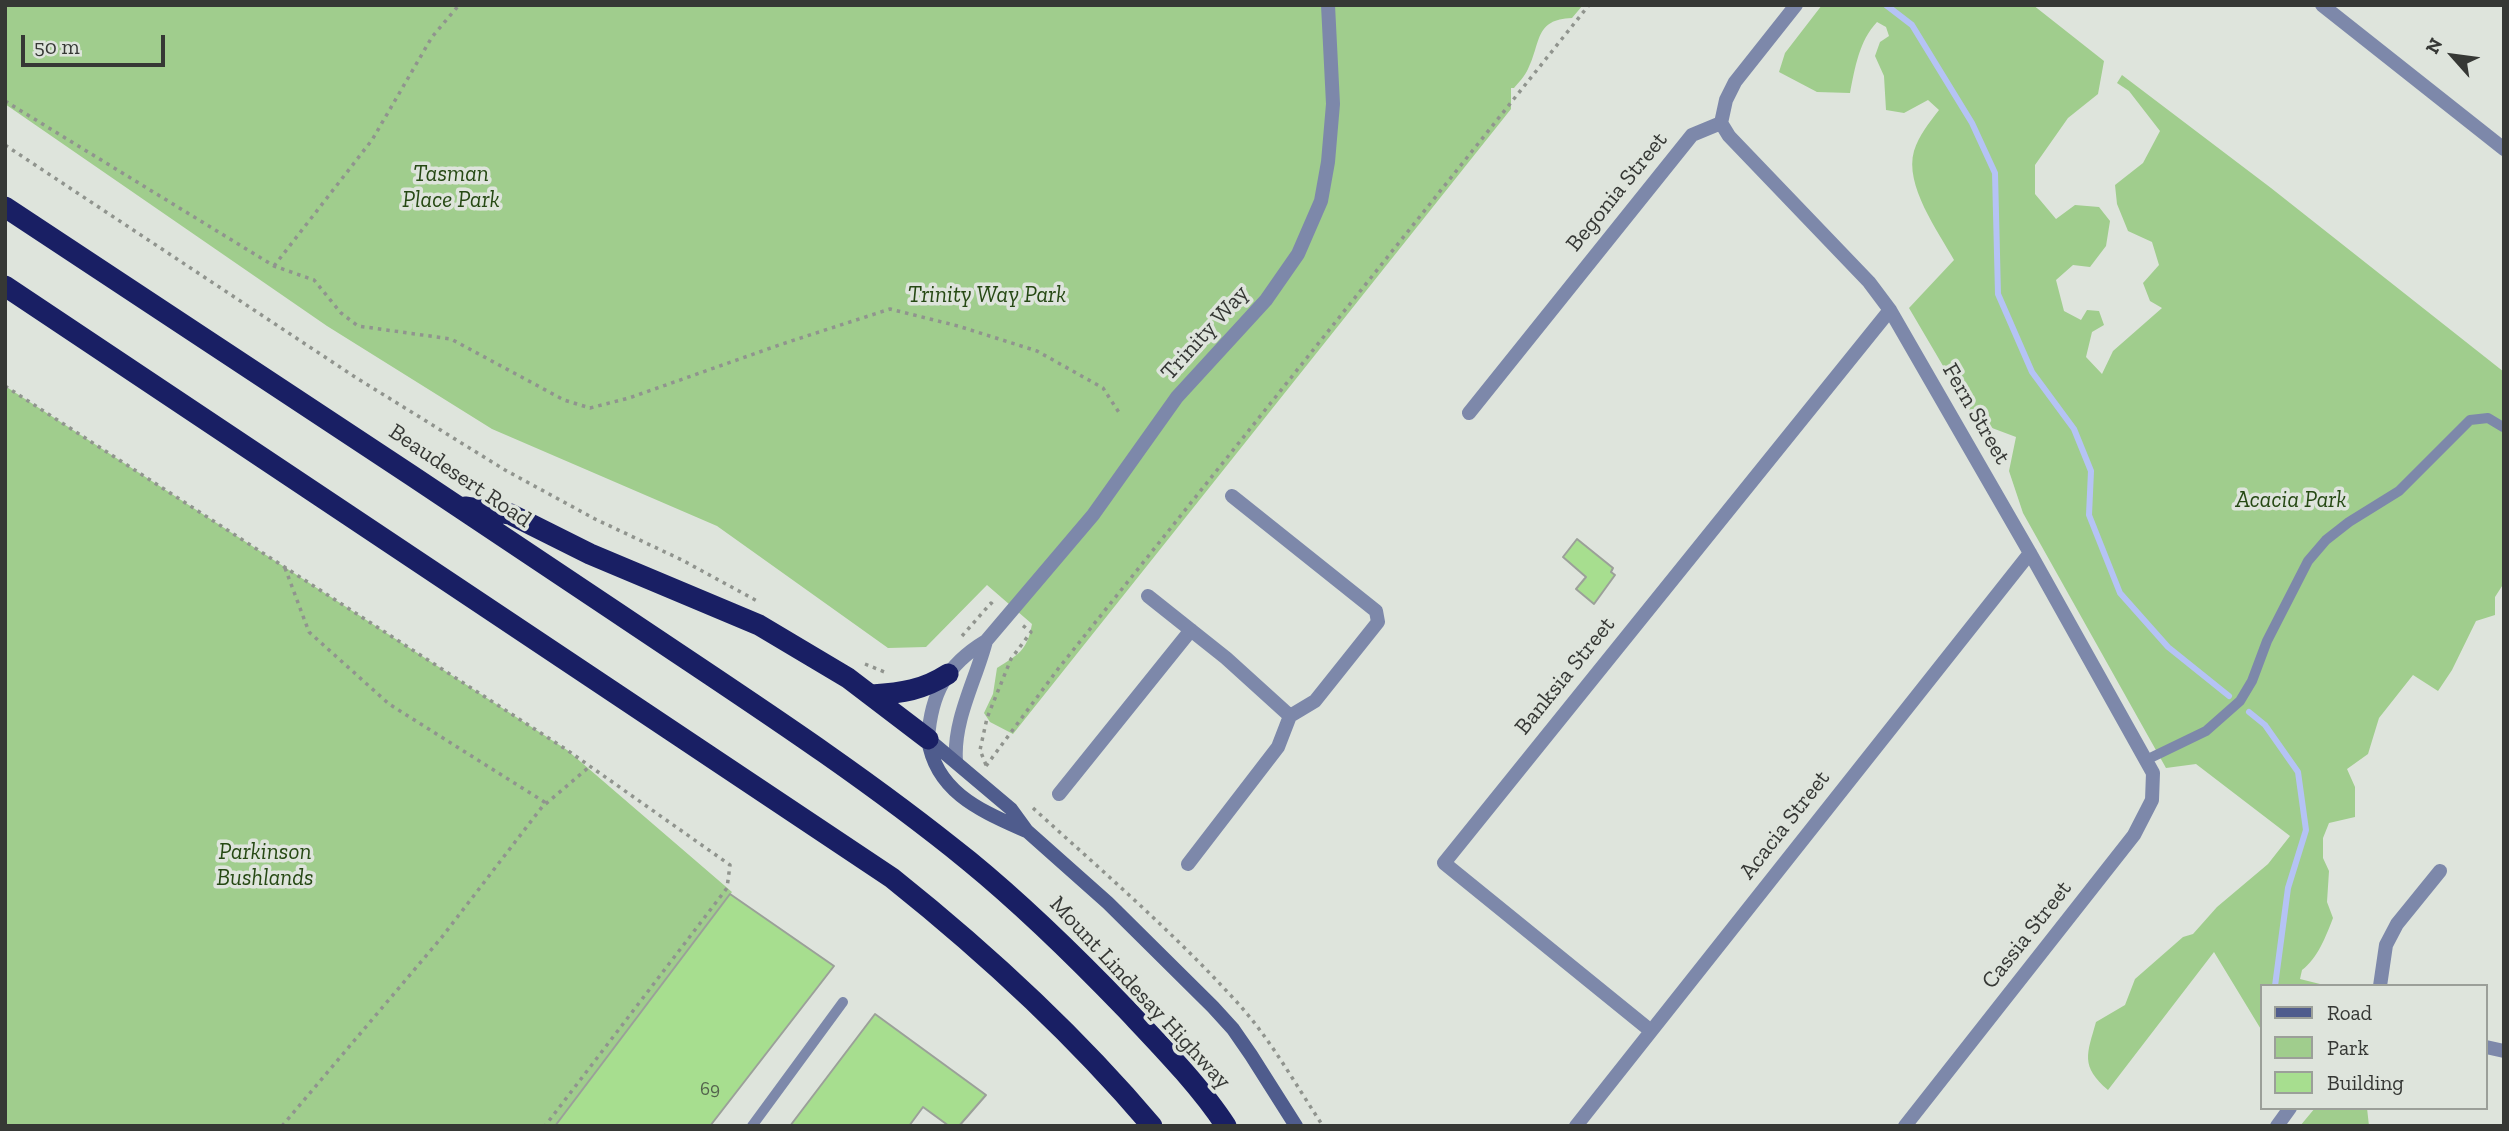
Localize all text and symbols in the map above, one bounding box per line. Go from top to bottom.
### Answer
scale bar [24,21,168,65]
north arrow [2418,21,2488,91]
text: 50 m [34,34,80,59]
text: N [2420,34,2448,58]
street label: Begonia Street [1560,127,1674,257]
park label: Tasman Place Park [402,160,500,214]
street label: Trinity Way [1155,280,1255,386]
park label: Trinity Way Park [908,281,1066,309]
street label: Fern Street [1936,359,2016,469]
street label: Beaudesert Road [384,418,536,534]
park label: Acacia Park [2236,486,2346,514]
street label: Banksia Street [1509,612,1621,740]
street label: Acacia Street [1734,765,1836,885]
park label: Parkinson Bushlands [216,838,314,892]
street label: Cassia Street [1976,875,2078,995]
street label: Mount Lindesay Highway [1043,891,1237,1095]
legend [2260,984,2488,1110]
text: Road [2327,1000,2372,1025]
text: Park [2327,1035,2369,1060]
text: Building [2327,1070,2404,1095]
house number: 69 [700,1079,720,1101]

